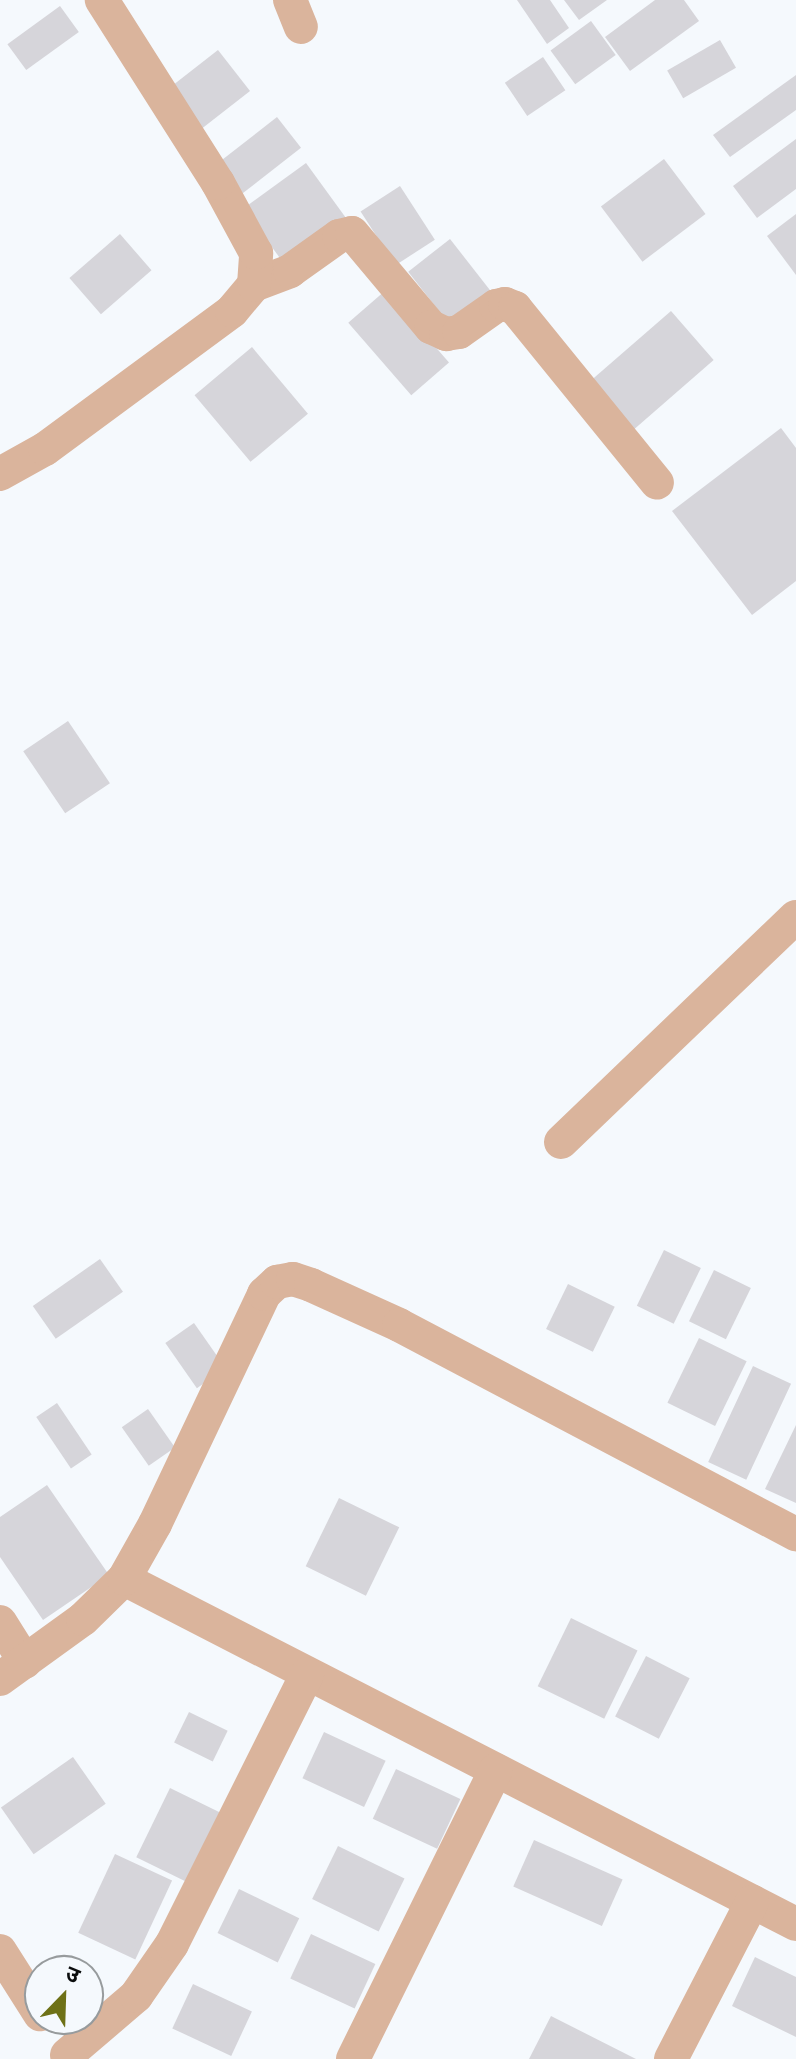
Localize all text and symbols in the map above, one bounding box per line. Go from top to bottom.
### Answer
north arrow [24,1955,104,2035]
text: उ [62,1960,84,1988]

